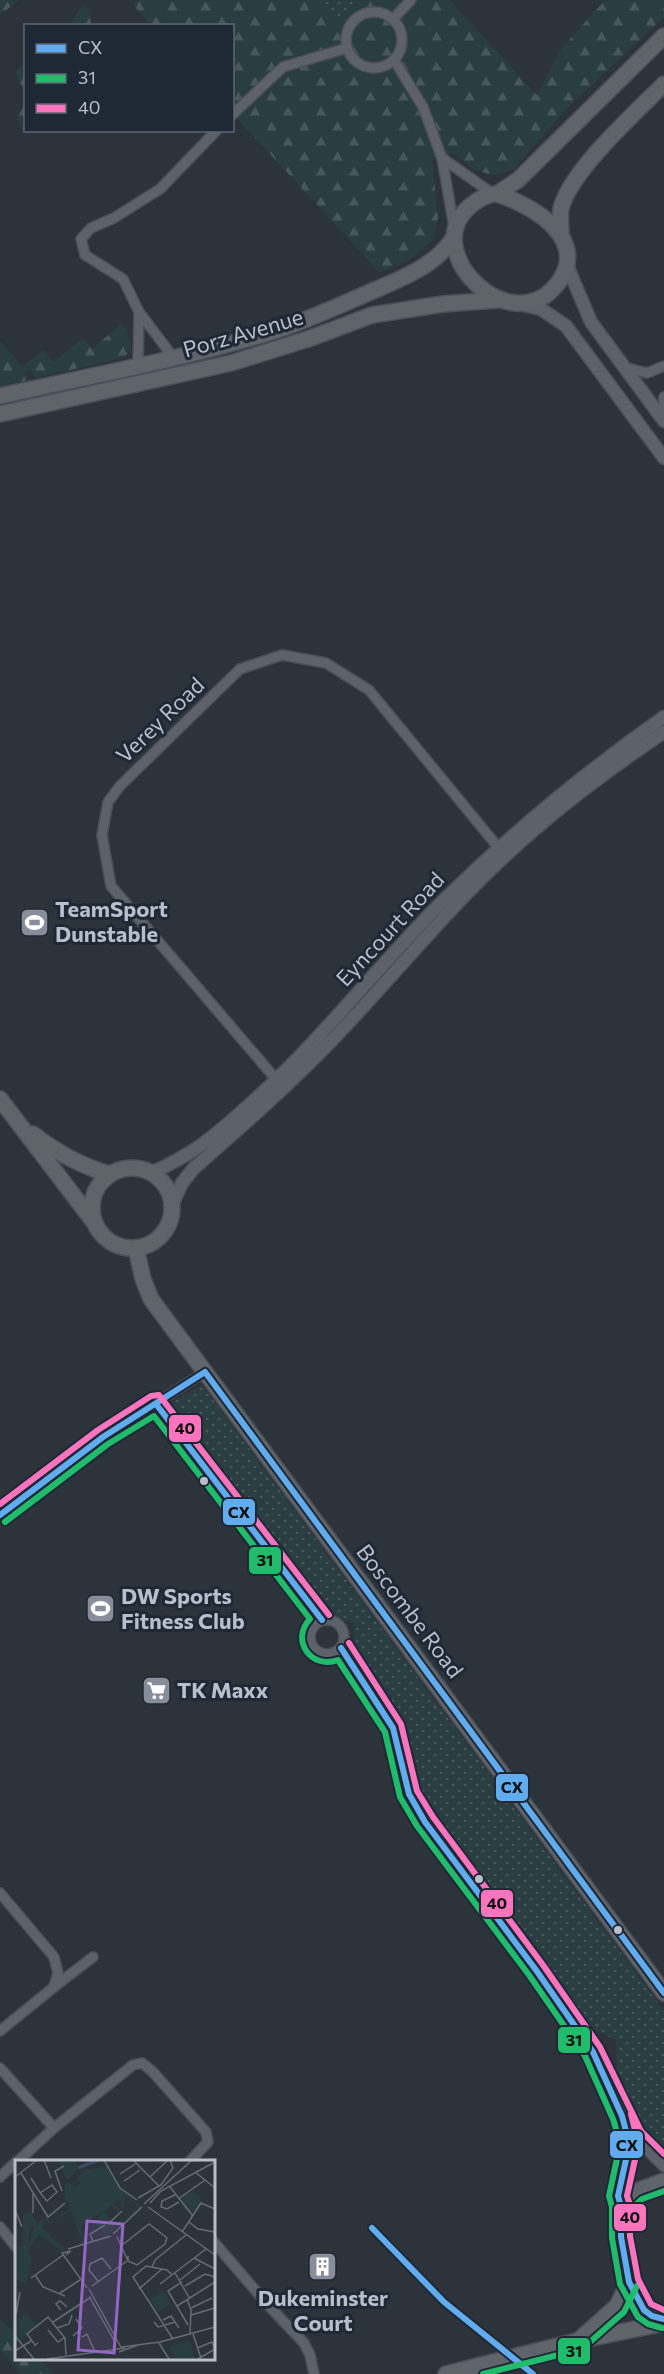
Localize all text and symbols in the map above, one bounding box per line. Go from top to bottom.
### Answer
legend [24,24,234,132]
text: CX [78,36,103,58]
text: 31 [78,66,96,88]
text: 40 [78,96,101,118]
street label: Porz Avenue [180,302,306,363]
street label: Verey Road [110,671,209,768]
street label: Eyncourt Road [330,866,449,991]
place label: TeamSport Dunstable [55,895,168,947]
sports icon: TeamSport Dunstable [18,906,50,938]
line badge: 40 [168,1414,202,1443]
text: 40 [175,1418,195,1437]
unlabelled marker [198,1475,210,1487]
line badge: CX [222,1498,256,1526]
text: CX [228,1502,250,1521]
street label: Boscombe Road [351,1538,469,1683]
line badge: 31 [248,1546,282,1575]
text: 31 [257,1550,273,1569]
place label: DW Sports Fitness Club [121,1582,245,1634]
sports icon: DW Sports Fitness Club [84,1593,116,1625]
supermarket icon: TK Maxx [140,1674,172,1706]
place label: TK Maxx [177,1676,269,1703]
line badge: CX [495,1773,529,1802]
text: CX [501,1777,523,1796]
unlabelled marker [473,1873,485,1885]
line badge: 40 [480,1889,514,1918]
text: 40 [487,1893,507,1912]
unlabelled marker [612,1924,624,1936]
line badge: 31 [557,2026,591,2054]
text: 31 [566,2030,582,2049]
line badge: CX [609,2130,644,2159]
text: CX [616,2135,638,2154]
inset map [15,2160,214,2359]
line badge: 40 [613,2203,647,2232]
text: 40 [620,2207,640,2226]
building icon: Dukeminster Court [307,2250,339,2282]
place label: Dukeminster Court [258,2284,388,2336]
line badge: 31 [557,2337,591,2365]
text: 31 [566,2341,582,2360]

